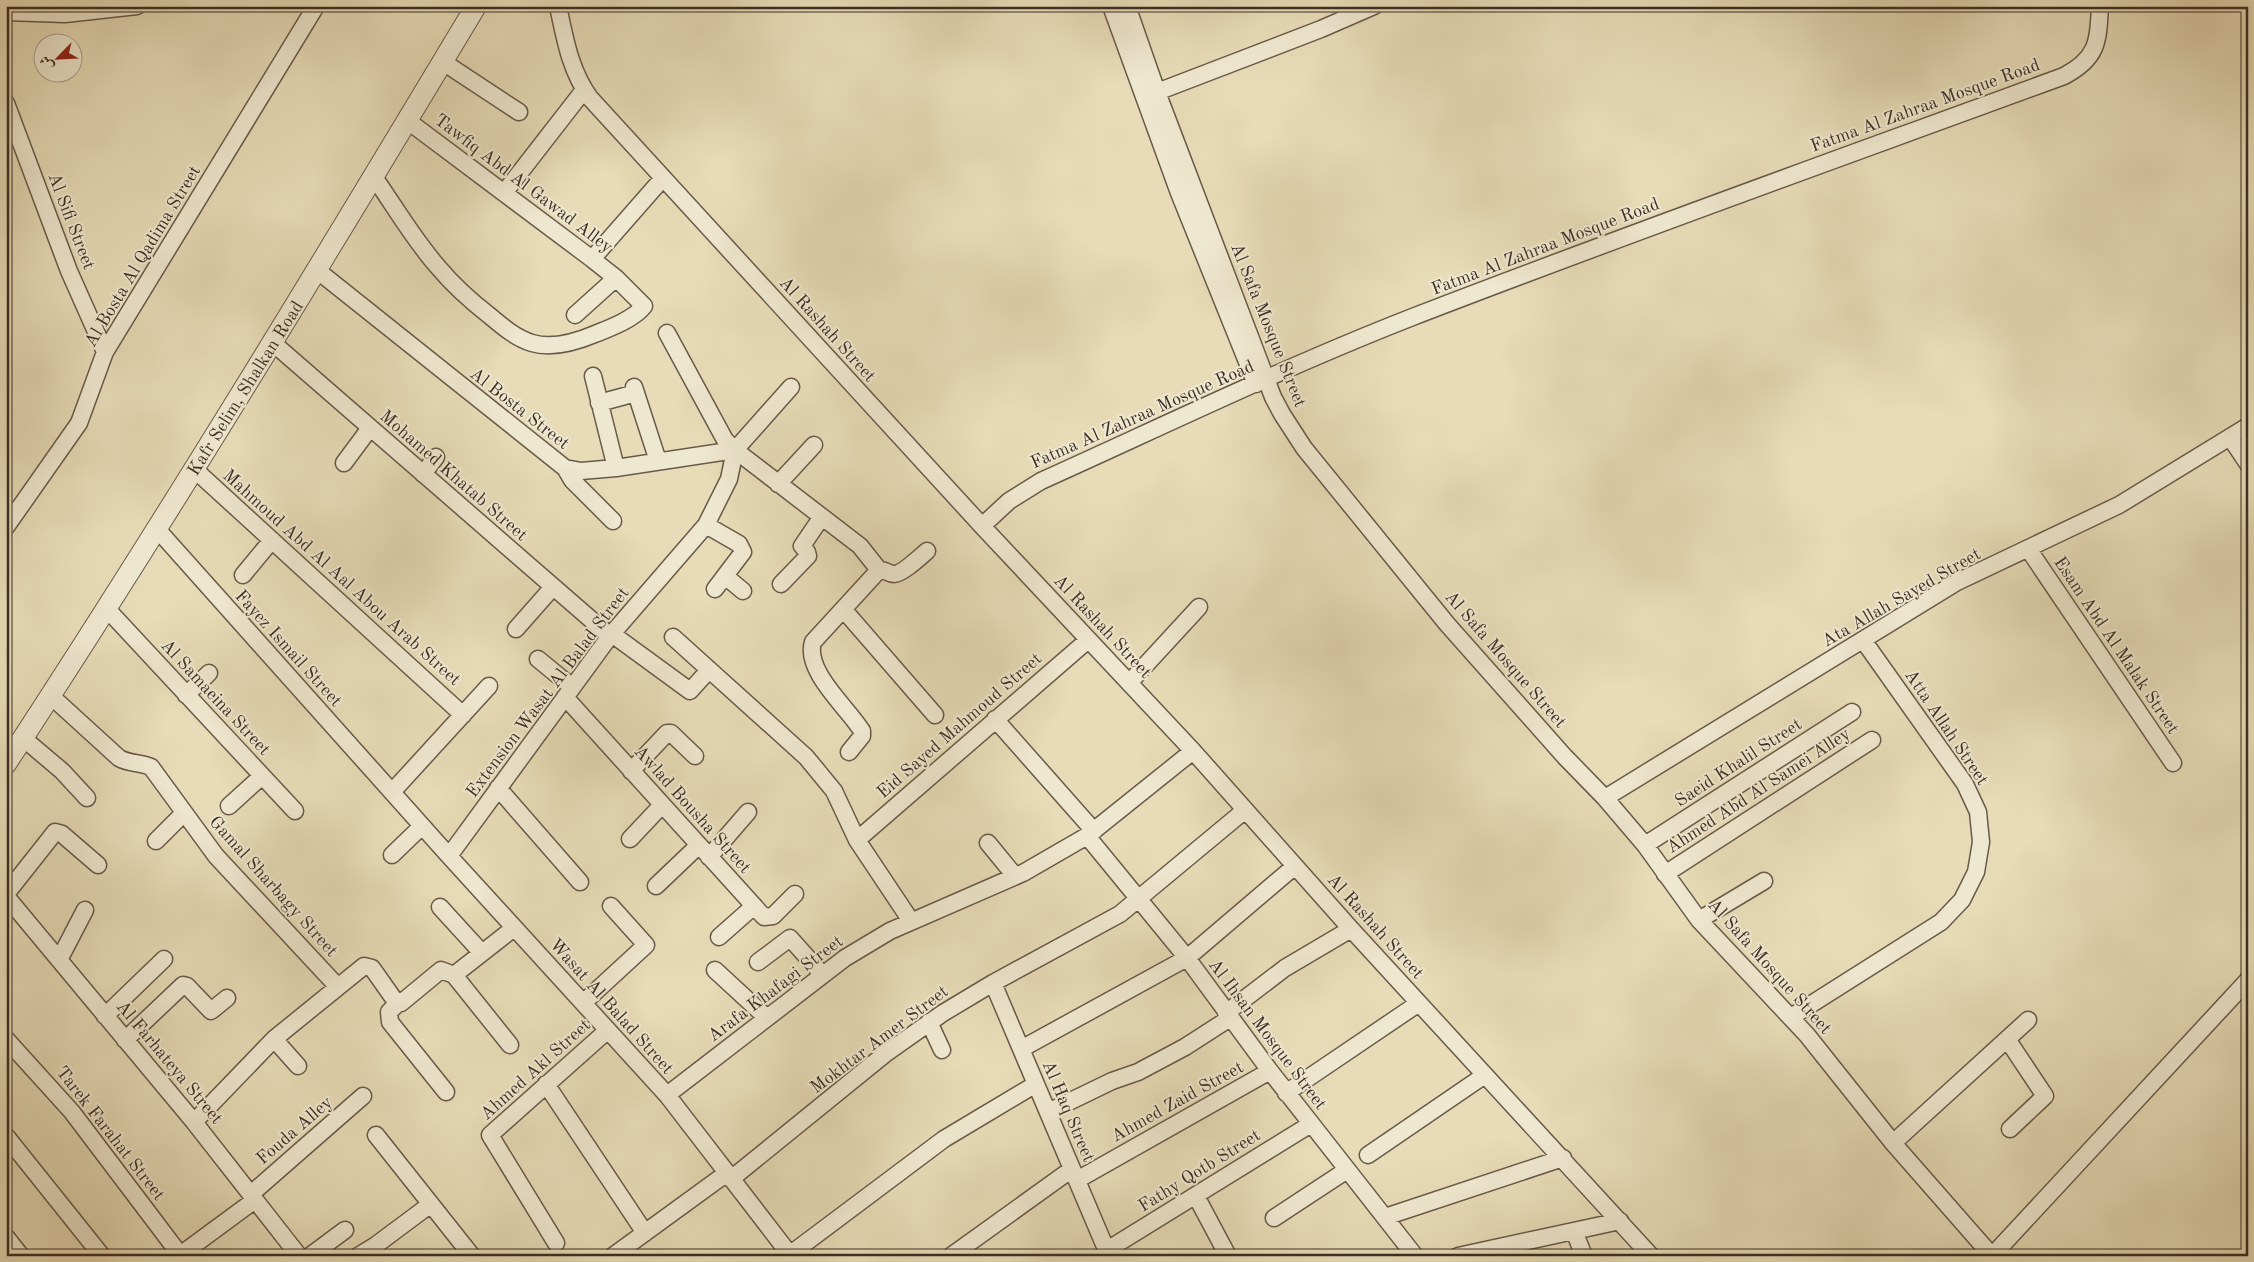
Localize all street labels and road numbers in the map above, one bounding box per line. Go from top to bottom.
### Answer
street label: Fatma Al Zahraa Mosque Road [1808,56,2042,156]
street label: Tawfiq Abd Al Gawad Alley [431,111,616,257]
street label: Al Bosta Al Qadima Street [81,163,204,350]
street label: Al Sifi Street [44,171,98,272]
street label: Fatma Al Zahraa Mosque Road [1429,195,1662,299]
street label: Al Safa Mosque Street [1227,241,1309,410]
street label: Al Rashah Street [776,274,879,386]
street label: Kafr Selim, Shalkan Road [185,298,307,479]
street label: Fatma Al Zahraa Mosque Road [1028,357,1257,472]
street label: Al Bosta Street [466,365,573,453]
street label: Mohamed Khatab Street [376,407,531,545]
street label: Mahmoud Abd Al Aal Abou Arab Street [219,466,464,689]
street label: Ata Allah Sayed Street [1819,545,1984,651]
street label: Esam Abd Al Malak Street [2050,554,2182,737]
street label: Al Rashah Street [1050,571,1155,682]
street label: Extension Wasat Al Balad Street [463,584,633,801]
street label: Fayez Ismail Street [231,587,345,710]
street label: Al Safa Mosque Street [1441,588,1569,732]
street label: Al Samaeina Street [157,636,273,759]
street label: Eid Sayed Mahmoud Street [874,650,1045,802]
street label: Atta Allah Street [1901,666,1991,789]
street label: Saeid Khalil Street [1672,715,1805,810]
street label: Ahmed Abd Al Samei Alley [1663,724,1854,857]
street label: Awlad Bousha Street [630,742,754,877]
street label: Gamal Sharbagy Street [206,813,341,960]
street label: Al Rashah Street [1324,871,1427,983]
street label: Al Safa Mosque Street [1704,896,1835,1038]
street label: Arafa Khafagi Street [705,932,847,1045]
street label: Wasat Al Balad Street [546,935,677,1078]
street label: Al Ihsan Mosque Street [1205,956,1330,1113]
street label: Mokhtar Amer Street [807,982,952,1097]
street label: Al Farhateya Street [113,998,226,1128]
street label: Ahmed Akl Street [477,1016,594,1124]
street label: Al Haq Street [1039,1058,1098,1165]
street label: Ahmed Zaid Street [1108,1058,1247,1146]
street label: Tarek Farahat Street [52,1063,168,1204]
street label: Fouda Alley [253,1093,336,1168]
street label: Fathy Qotb Street [1135,1126,1264,1216]

